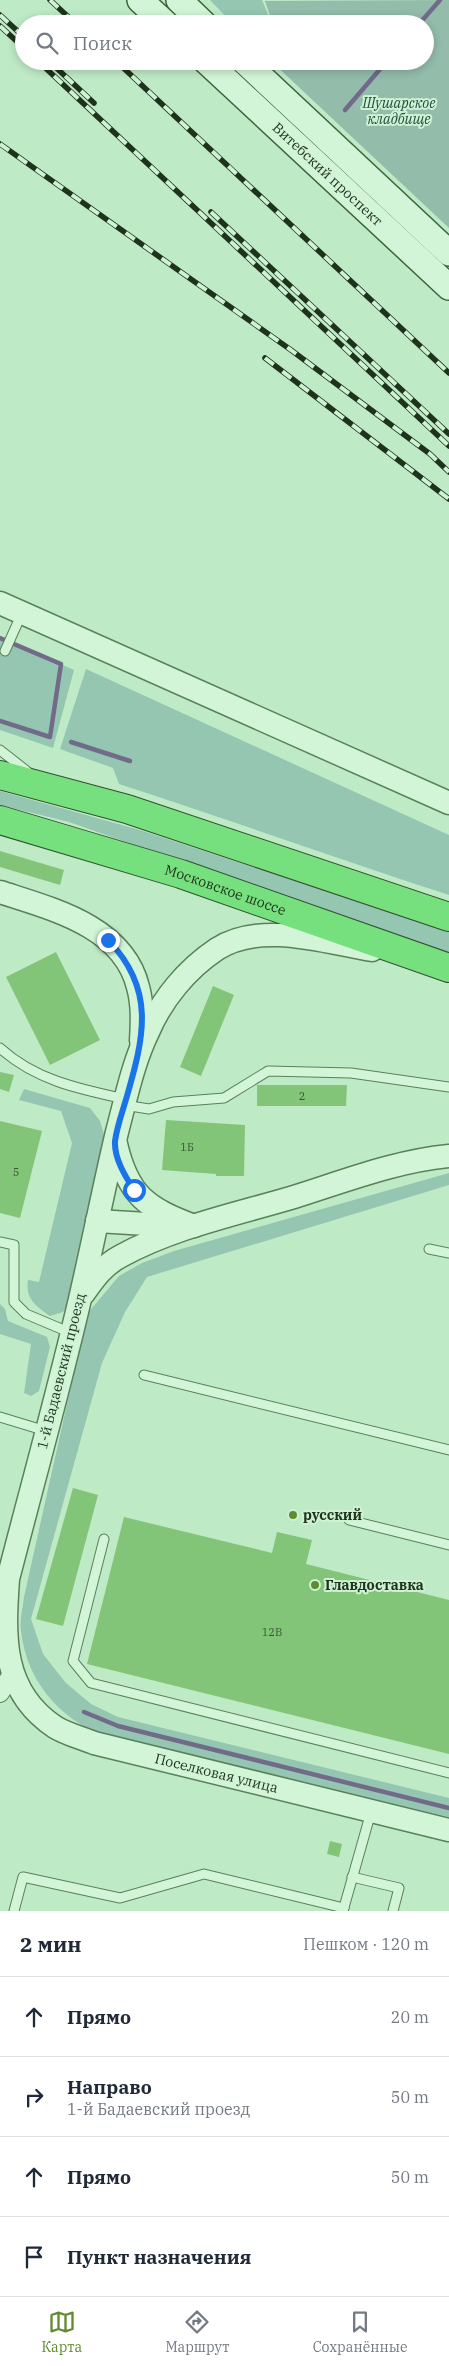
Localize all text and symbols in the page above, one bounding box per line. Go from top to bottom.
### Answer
search box [15,15,434,70]
icon: search [33,29,61,57]
text: Поиск [73,31,132,55]
park label: Шушарское кладбище [362,94,436,128]
street label: Витебский проспект [269,118,386,230]
street label: Московское шоссе [163,861,289,919]
route end [97,929,120,952]
house number: 2 [299,1089,305,1103]
house number: 1Б [180,1140,194,1154]
house number: 5 [13,1165,19,1179]
route start [123,1179,146,1202]
street label: 1-й Бадаевский проезд [33,1291,89,1451]
place label: русский [303,1506,362,1524]
marker: русский [287,1509,299,1521]
place label: Главдоставка [325,1576,424,1594]
marker: Главдоставка [309,1579,321,1591]
house number: 12В [262,1625,282,1639]
street label: Поселковая улица [153,1749,280,1797]
text: 2 мин [20,1930,82,1958]
text: Пешком · 120 m [303,1934,429,1954]
icon: ahead [20,2003,48,2031]
text: Прямо [67,2005,131,2029]
text: 20 m [391,2007,429,2027]
text: Направо [67,2075,152,2099]
icon: right [20,2083,48,2111]
text: 50 m [391,2087,429,2107]
text: 1-й Бадаевский проезд [67,2099,250,2119]
icon: ahead [20,2163,48,2191]
text: Прямо [67,2165,131,2189]
text: 50 m [391,2167,429,2187]
icon: arrive [20,2243,48,2271]
text: Пункт назначения [67,2245,251,2269]
tab: Карта [42,2308,82,2356]
tab: Маршрут [165,2308,229,2356]
tab: Сохранённые [313,2308,407,2356]

